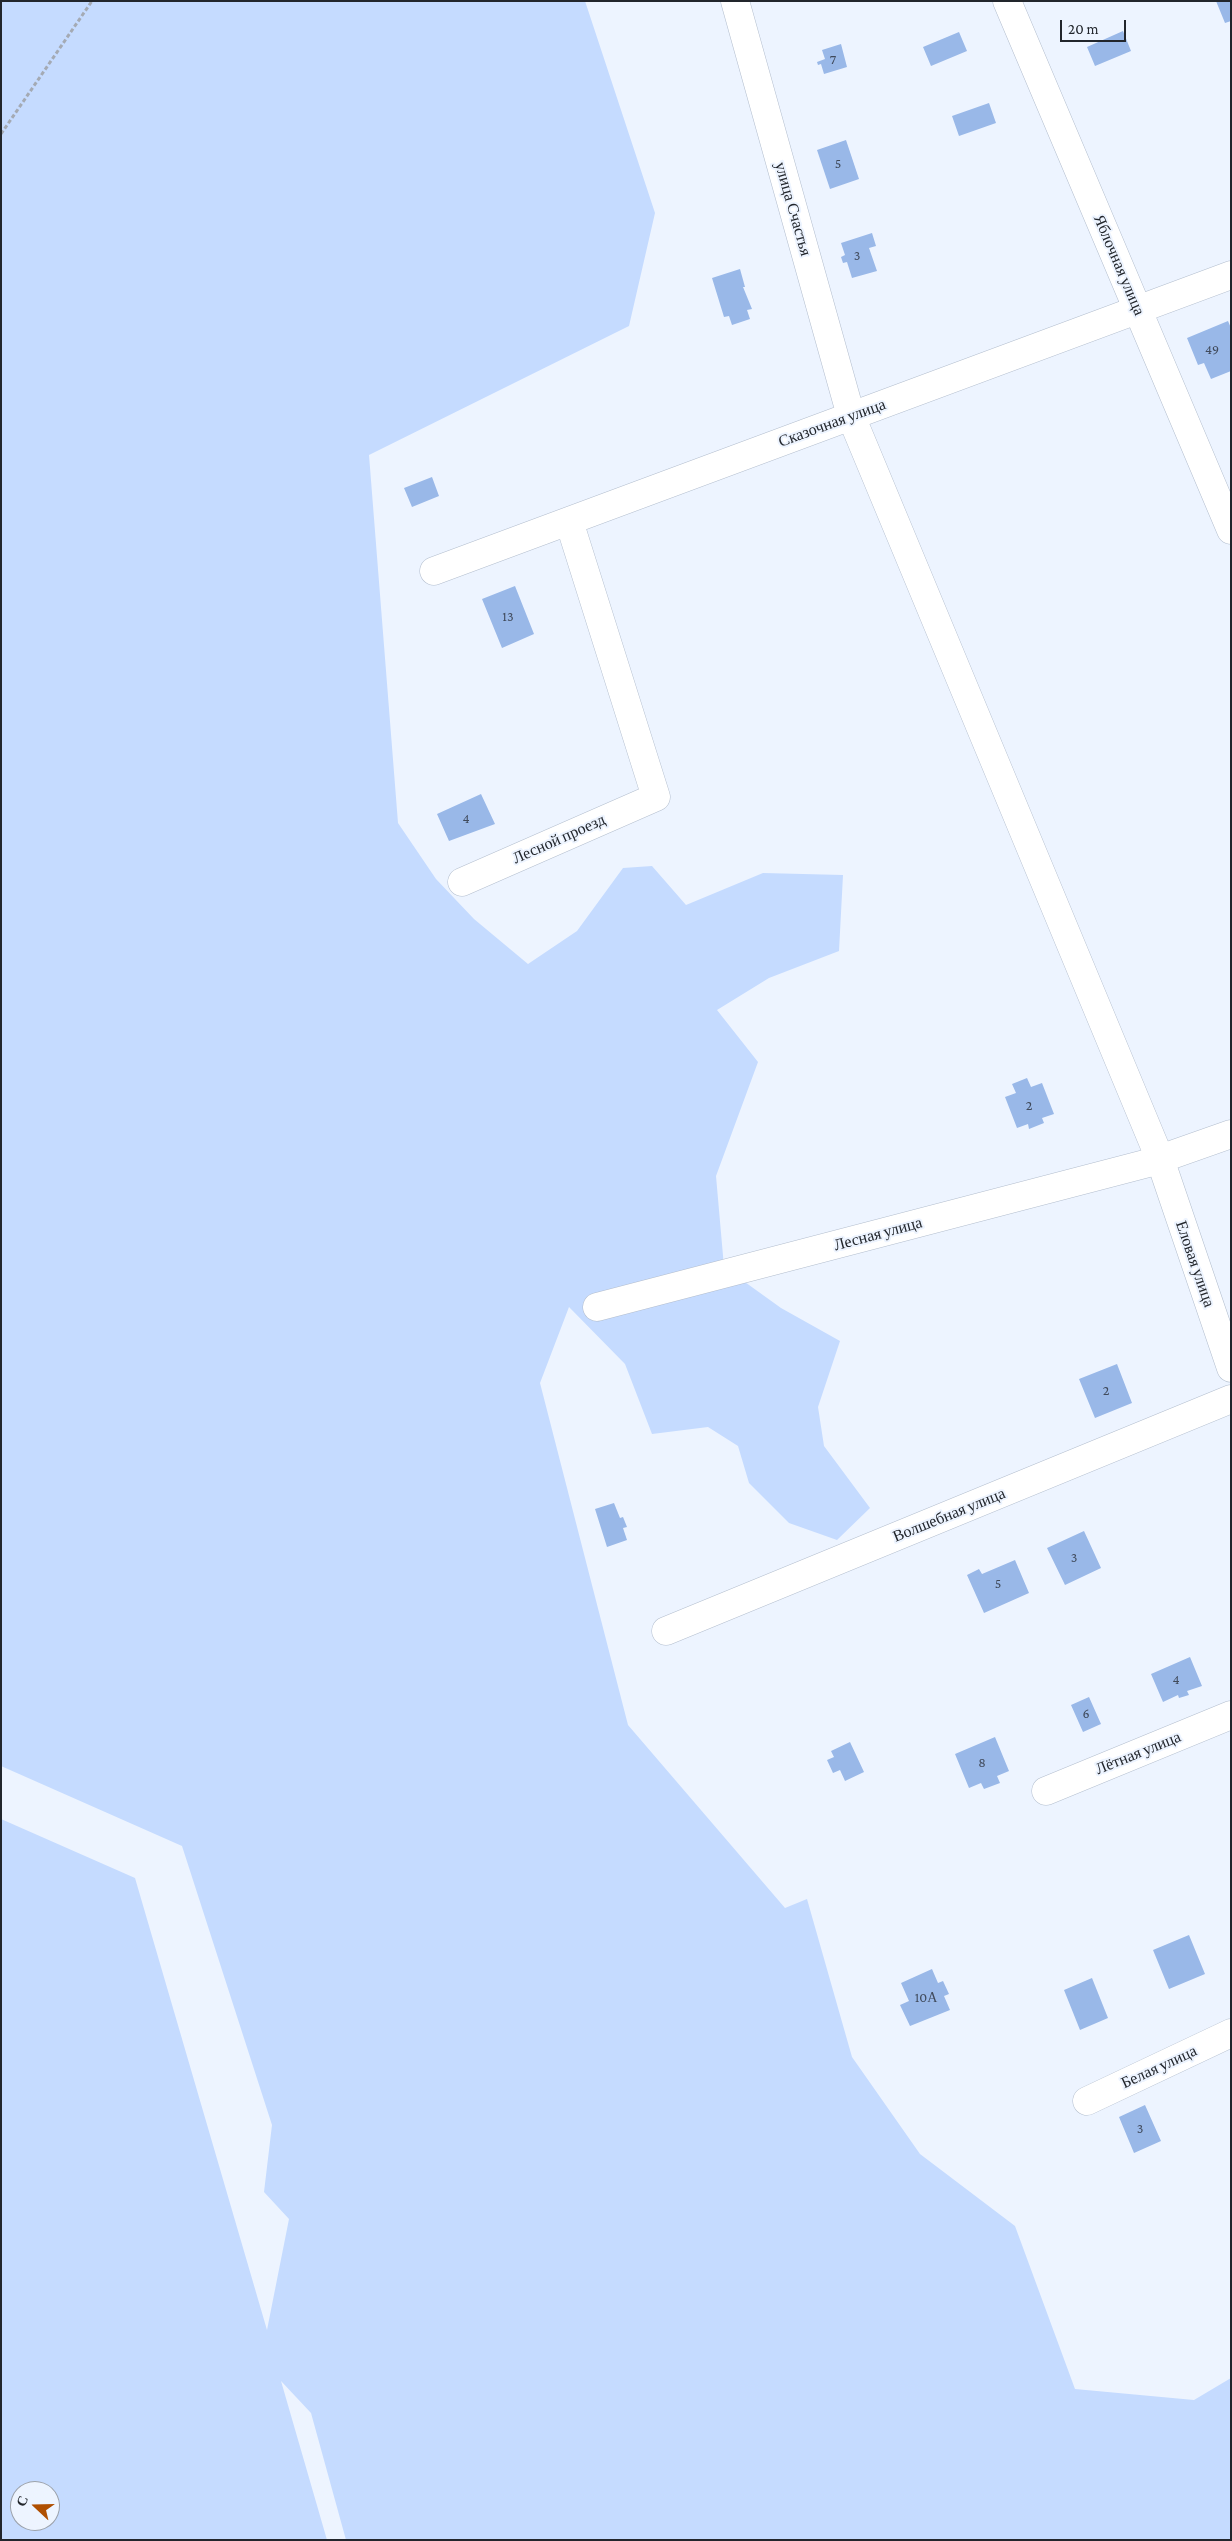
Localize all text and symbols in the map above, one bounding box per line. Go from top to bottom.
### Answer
scale bar [1062,10,1128,42]
text: 20 m [1068,21,1099,37]
house number: 7 [830,52,836,68]
house number: 5 [835,156,841,172]
street label: улица Счастья [770,160,816,258]
street label: Яблочная улица [1089,212,1149,318]
house number: 3 [854,248,860,264]
house number: 49 [1205,342,1219,358]
street label: Сказочная улица [776,395,888,451]
house number: 13 [502,609,514,625]
street label: Лесной проезд [510,810,608,868]
house number: 4 [462,811,470,827]
house number: 2 [1026,1098,1032,1114]
street label: Лесная улица [832,1213,924,1255]
street label: Еловая улица [1171,1218,1219,1310]
house number: 2 [1103,1383,1109,1399]
street label: Волшебная улица [890,1484,1008,1546]
house number: 3 [1071,1550,1077,1566]
house number: 5 [995,1576,1001,1592]
house number: 4 [1172,1672,1180,1688]
house number: 6 [1082,1706,1090,1722]
street label: Лётная улица [1092,1727,1184,1779]
house number: 8 [978,1755,986,1771]
house number: 10А [915,1990,937,2006]
street label: Белая улица [1118,2041,1200,2093]
house number: 3 [1137,2121,1143,2137]
north arrow [10,2481,60,2531]
text: С [13,2493,31,2509]

